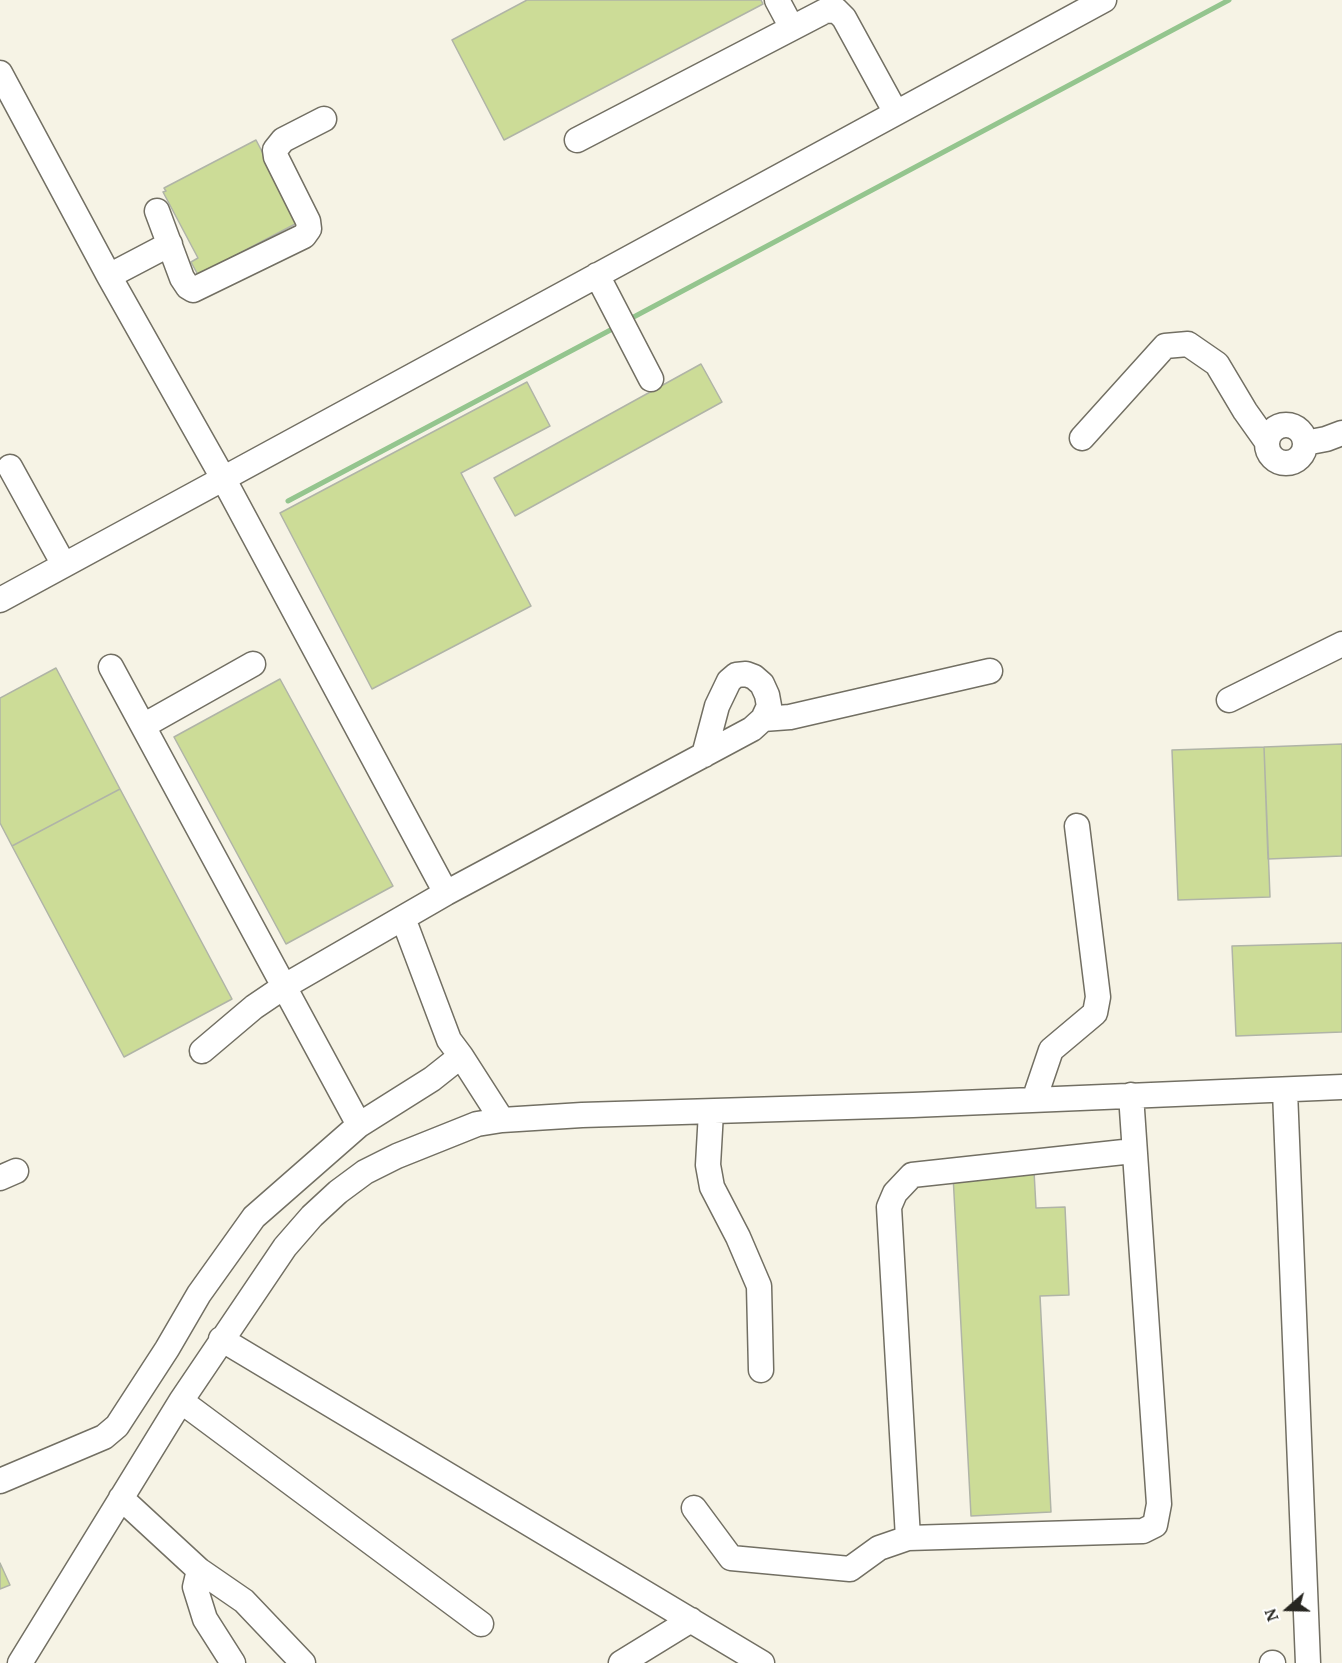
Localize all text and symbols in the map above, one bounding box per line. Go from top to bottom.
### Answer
north arrow [1258,1579,1318,1639]
text: N [1259,1606,1284,1625]

